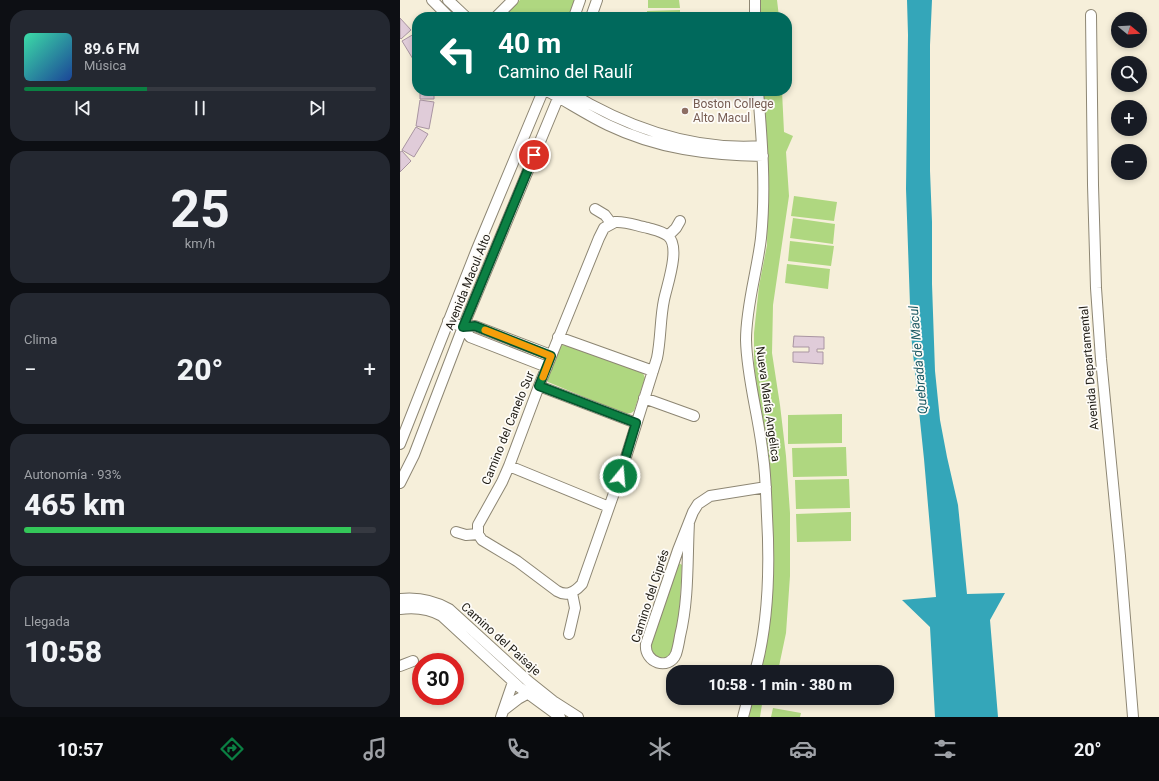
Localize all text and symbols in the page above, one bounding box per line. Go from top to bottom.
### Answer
north arrow [1111,12,1147,48]
map controls [1111,12,1147,180]
text: 40 m [498,27,561,60]
icon: left [432,28,484,80]
text: 89.6 FM [84,40,139,58]
button: search [1111,56,1147,92]
text: Música [84,58,126,73]
text: Camino del Raulí [498,61,633,82]
icon: previous [72,97,94,119]
icon: pause [189,97,211,119]
icon: next [306,97,328,119]
place label: Boston College Alto Macul [693,97,774,125]
button: + [1111,100,1147,136]
marker: Boston College Alto Macul [680,106,690,116]
pin [517,138,551,172]
icon: arrive [523,144,545,166]
button: − [1111,144,1147,180]
text: 25 [170,179,230,240]
street label: Avenida Macul Alto [442,232,494,332]
text: km/h [185,236,215,251]
water label: Quebrada de Macul [906,304,930,415]
street label: Avenida Departamental [1077,305,1101,431]
text: Clima [24,332,57,347]
street label: Nueva María Angélica [753,345,783,463]
text: 20° [177,352,223,387]
text: − [24,357,37,382]
text: + [364,357,376,382]
street label: Camino del Canelo Sur [479,369,537,487]
position arrow [599,455,641,497]
text: Autonomía · 93% [24,467,121,482]
text: 465 km [24,487,126,522]
street label: Camino del Ciprés [628,548,672,644]
street label: Camino del Paisaje [458,600,544,678]
text: Llegada [24,614,70,629]
text: 10:58 [24,634,102,669]
speed limit sign: 30 [412,653,464,705]
text: 10:58 · 1 min · 380 m [708,676,852,694]
icon: directions [218,735,246,763]
icon: music [361,735,389,763]
icon: phone [504,735,532,763]
icon: climate [646,735,674,763]
icon: car [789,735,817,763]
icon: filters [931,735,959,763]
text: 10:57 [57,739,104,760]
text: 20° [1074,739,1102,760]

